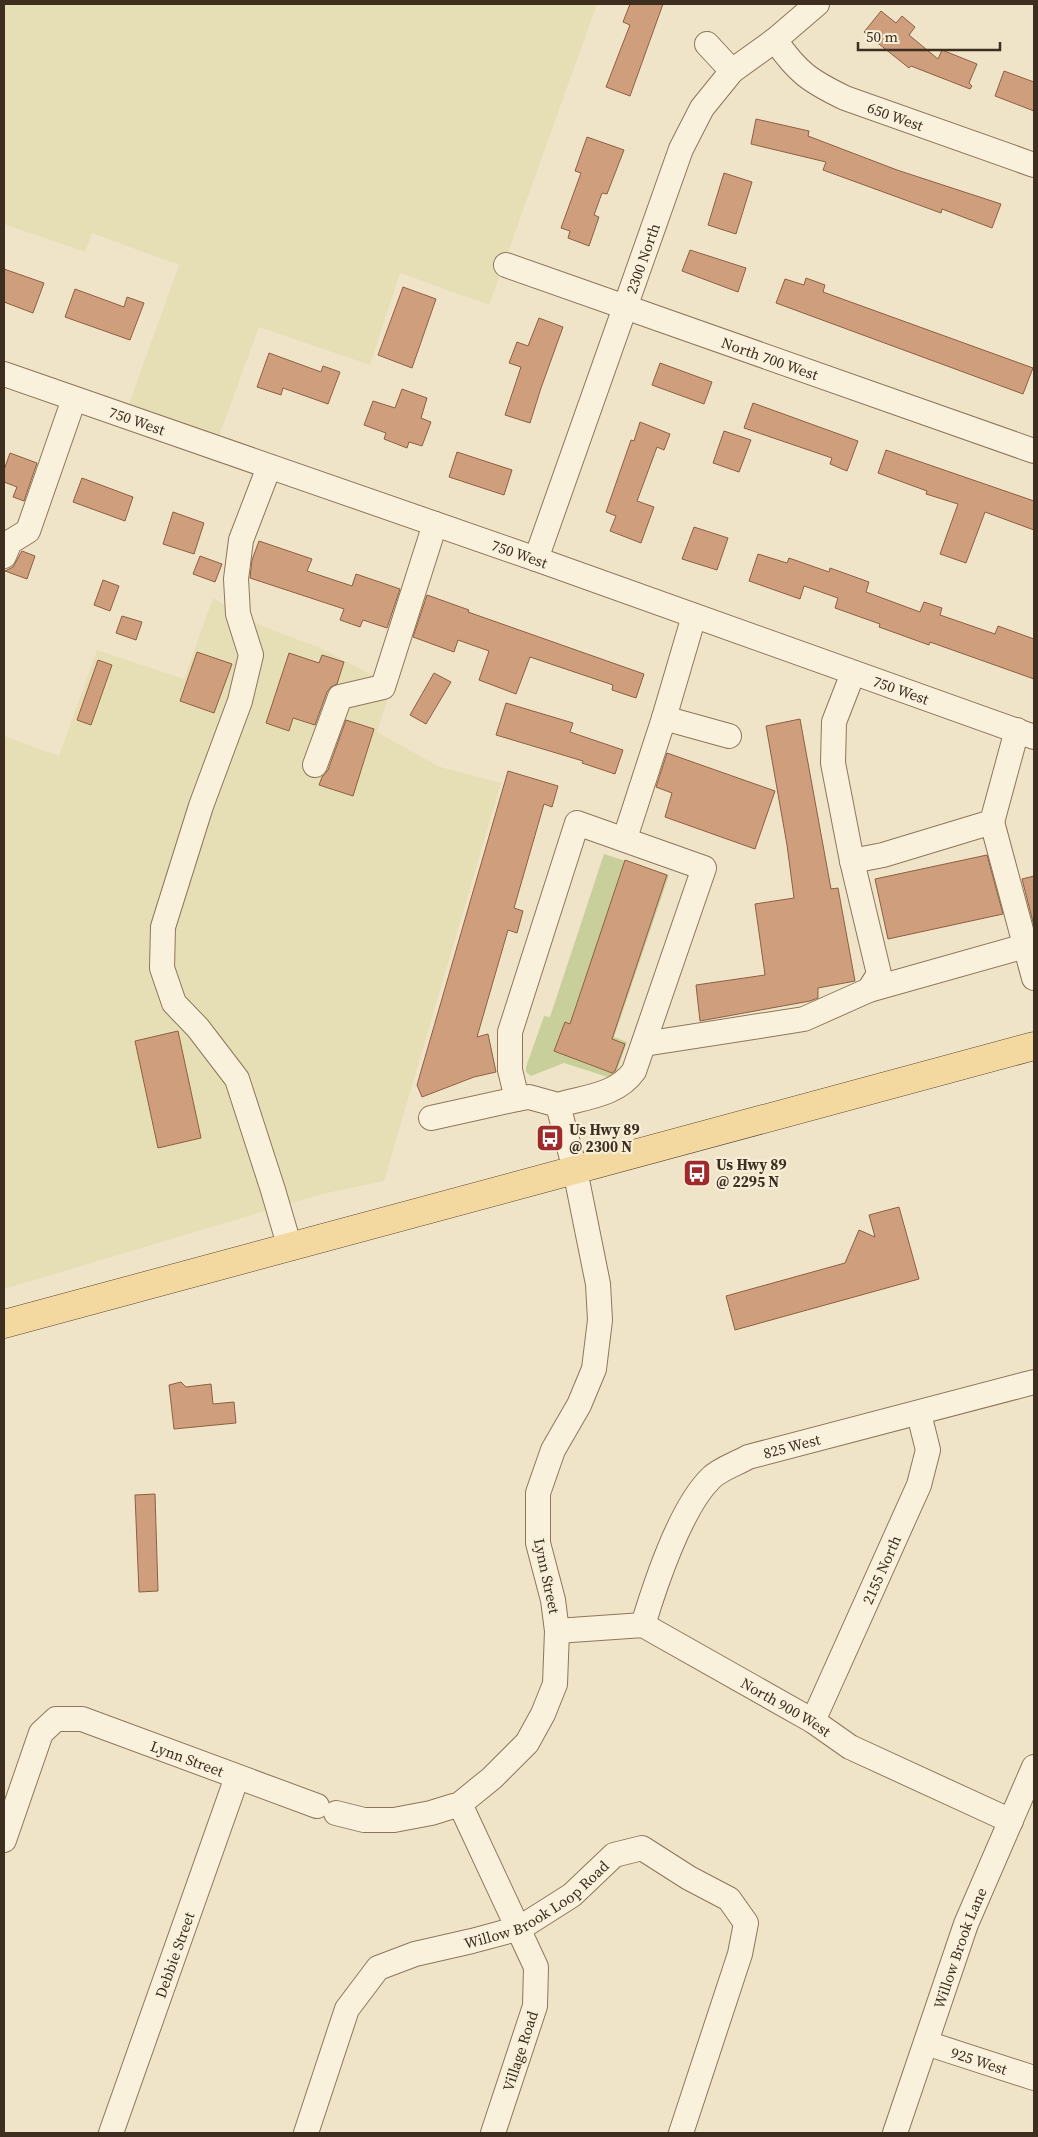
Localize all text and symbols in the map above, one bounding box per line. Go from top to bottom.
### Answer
scale bar [858,20,1000,52]
text: 50 m [866,26,898,47]
street label: 650 West [865,96,926,136]
street label: 2300 North [620,220,664,296]
street label: North 700 West [719,331,821,385]
street label: 750 West [106,401,168,440]
street label: 750 West [489,534,551,573]
street label: 750 West [870,670,932,709]
place label: Us Hwy 89 @ 2300 N [569,1119,640,1157]
bus stop icon: Us Hwy 89 @ 2300 N [535,1123,565,1153]
place label: Us Hwy 89 @ 2295 N [716,1154,787,1192]
bus stop icon: Us Hwy 89 @ 2295 N [682,1158,712,1188]
street label: 825 West [761,1428,822,1463]
street label: 2155 North [856,1532,906,1607]
street label: Lynn Street [529,1536,565,1616]
street label: North 900 West [737,1672,836,1741]
street label: Lynn Street [148,1735,227,1781]
street label: Willow Brook Loop Road [462,1855,613,1953]
street label: Willow Brook Lane [928,1884,991,2011]
street label: Debbie Street [149,1909,199,2001]
street label: Village Road [497,2008,543,2094]
street label: 925 West [948,2041,1010,2079]

